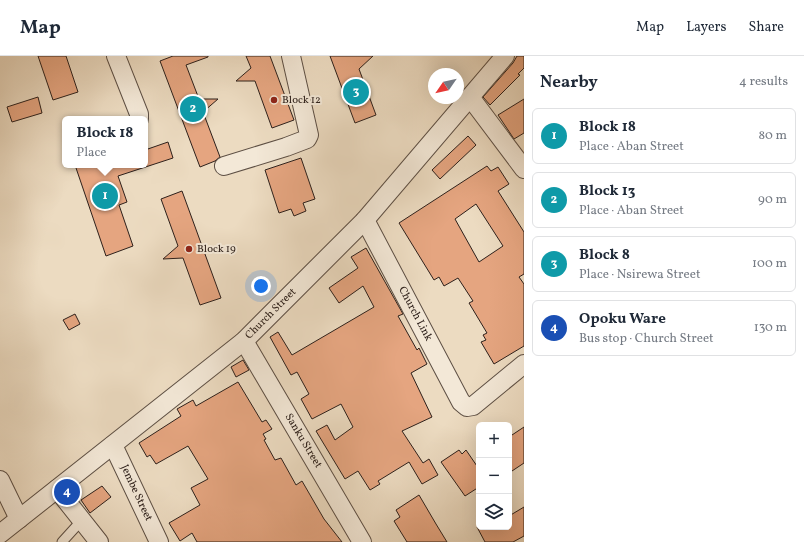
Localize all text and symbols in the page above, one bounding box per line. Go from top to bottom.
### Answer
text: Map [20,15,61,41]
text: Map [636,18,664,37]
text: Layers [686,18,726,37]
text: Share [748,18,784,37]
north arrow [428,68,464,104]
text: Nearby [540,71,598,94]
text: 4 results [739,73,788,91]
pin: 3 [343,77,369,107]
place label: Block 12 [282,93,321,108]
pin: 2 [180,94,206,124]
marker: Block 12 [269,95,279,105]
popup [62,116,148,168]
text: Block 18 [579,117,636,138]
text: Block 18 [77,123,133,144]
text: 1 [551,127,557,145]
text: 80 m [758,127,787,145]
text: Place · Aban Street [579,138,684,156]
text: Place [77,144,106,162]
pin: 1 [92,181,118,211]
text: Block 13 [579,181,635,202]
text: 2 [551,191,557,209]
text: 90 m [758,191,787,209]
text: Place · Aban Street [579,202,684,220]
place label: Block 19 [197,242,236,257]
marker: Block 19 [184,244,194,254]
text: Block 8 [579,245,630,266]
text: 3 [551,255,557,273]
text: 100 m [752,255,787,273]
text: Place · Nsirewa Street [579,266,700,284]
your location [251,276,271,296]
street label: Church Link [394,284,436,344]
street label: Church Street [242,285,300,343]
text: Opoku Ware [579,309,666,330]
text: 4 [550,319,558,337]
text: 130 m [754,319,787,337]
text: Bus stop · Church Street [579,330,714,348]
street label: Sanku Street [281,411,325,471]
map controls [476,422,512,530]
button: + [476,422,512,458]
button: − [476,458,512,494]
street label: Jembe Street [116,462,156,524]
pin: 4 [54,477,80,507]
button: layers [476,494,512,530]

